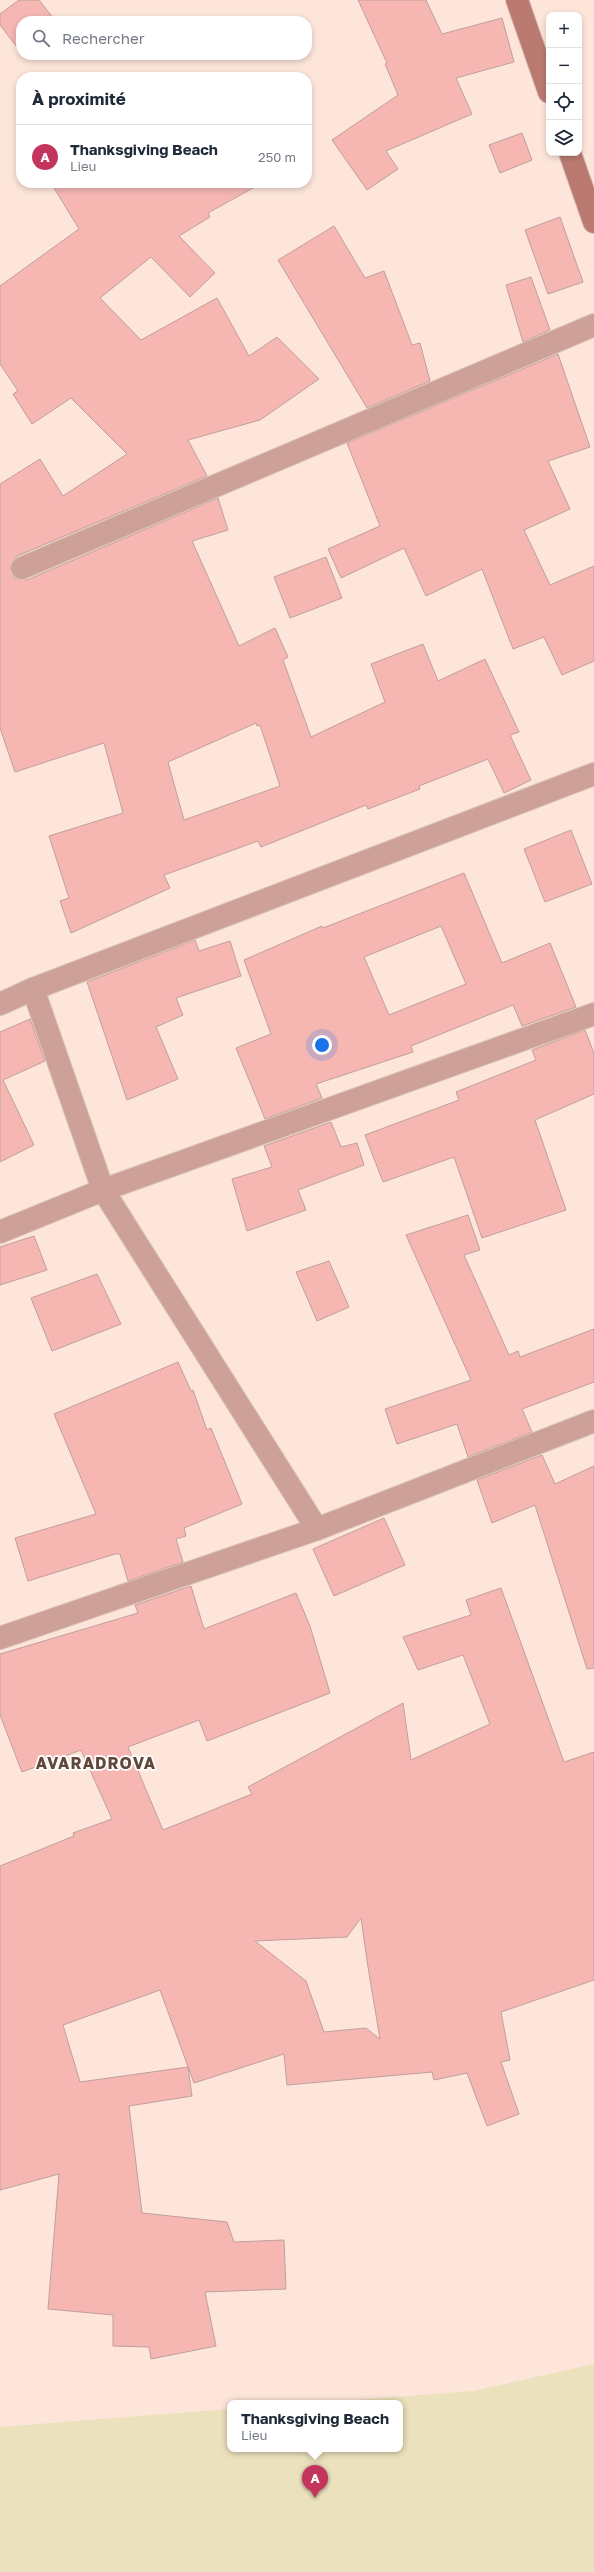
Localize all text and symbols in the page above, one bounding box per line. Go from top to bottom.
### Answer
map controls [546,12,582,156]
button: + [546,12,582,48]
search box [16,16,312,60]
icon: search [30,27,52,49]
text: Rechercher [62,29,145,47]
button: − [546,48,582,84]
button: locate [546,84,582,120]
text: À proximité [32,88,126,109]
button: layers [546,120,582,156]
text: Thanksgiving Beach [70,140,218,158]
text: A [40,149,50,165]
text: 250 m [258,149,296,165]
text: Lieu [70,158,96,174]
your location [312,1035,332,1055]
district label: AVARADROVA [36,1753,156,1773]
popup [227,2400,403,2452]
text: Thanksgiving Beach [241,2409,389,2427]
text: Lieu [241,2427,267,2443]
pin: A [302,2465,328,2498]

